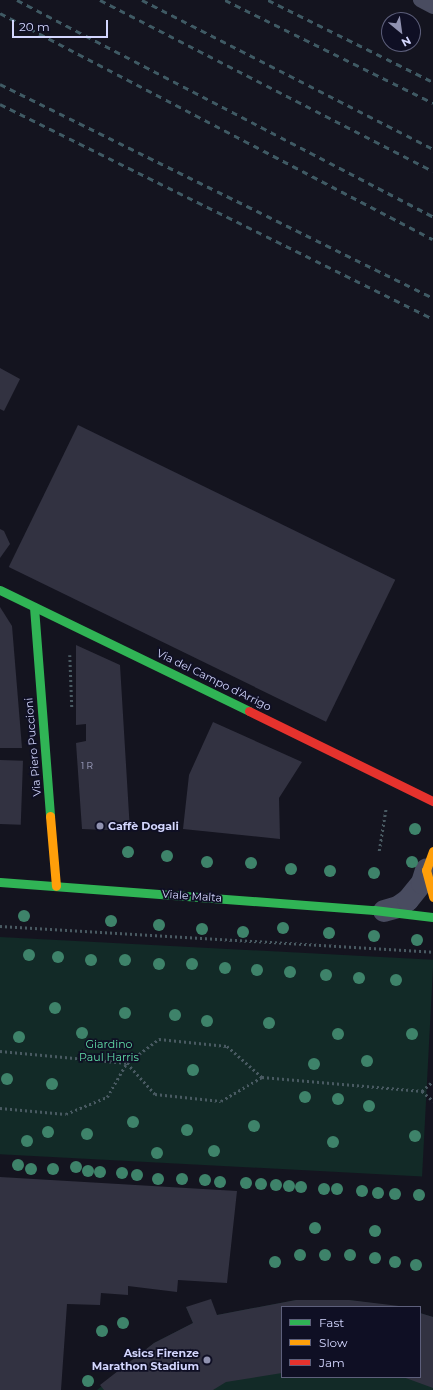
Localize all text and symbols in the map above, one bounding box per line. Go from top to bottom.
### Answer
scale bar [14,12,110,38]
north arrow [381,12,421,52]
text: 20 m [19,19,50,34]
text: N [399,33,414,50]
street label: Via del Campo d'Arrigo [154,646,274,714]
street label: Via Piero Puccioni [22,697,44,797]
house number: 1 R [81,761,93,771]
place label: Caffè Dogali [108,819,179,833]
marker: Caffè Dogali [95,821,105,831]
street label: Viale Malta [162,887,222,905]
park label: Giardino Paul Harris [79,1038,139,1064]
legend [281,1306,421,1378]
text: Fast [319,1315,344,1330]
text: Slow [319,1335,348,1350]
place label: Asics Firenze Marathon Stadium [92,1347,199,1373]
marker: Asics Firenze Marathon Stadium [202,1355,212,1365]
text: Jam [319,1355,345,1370]

